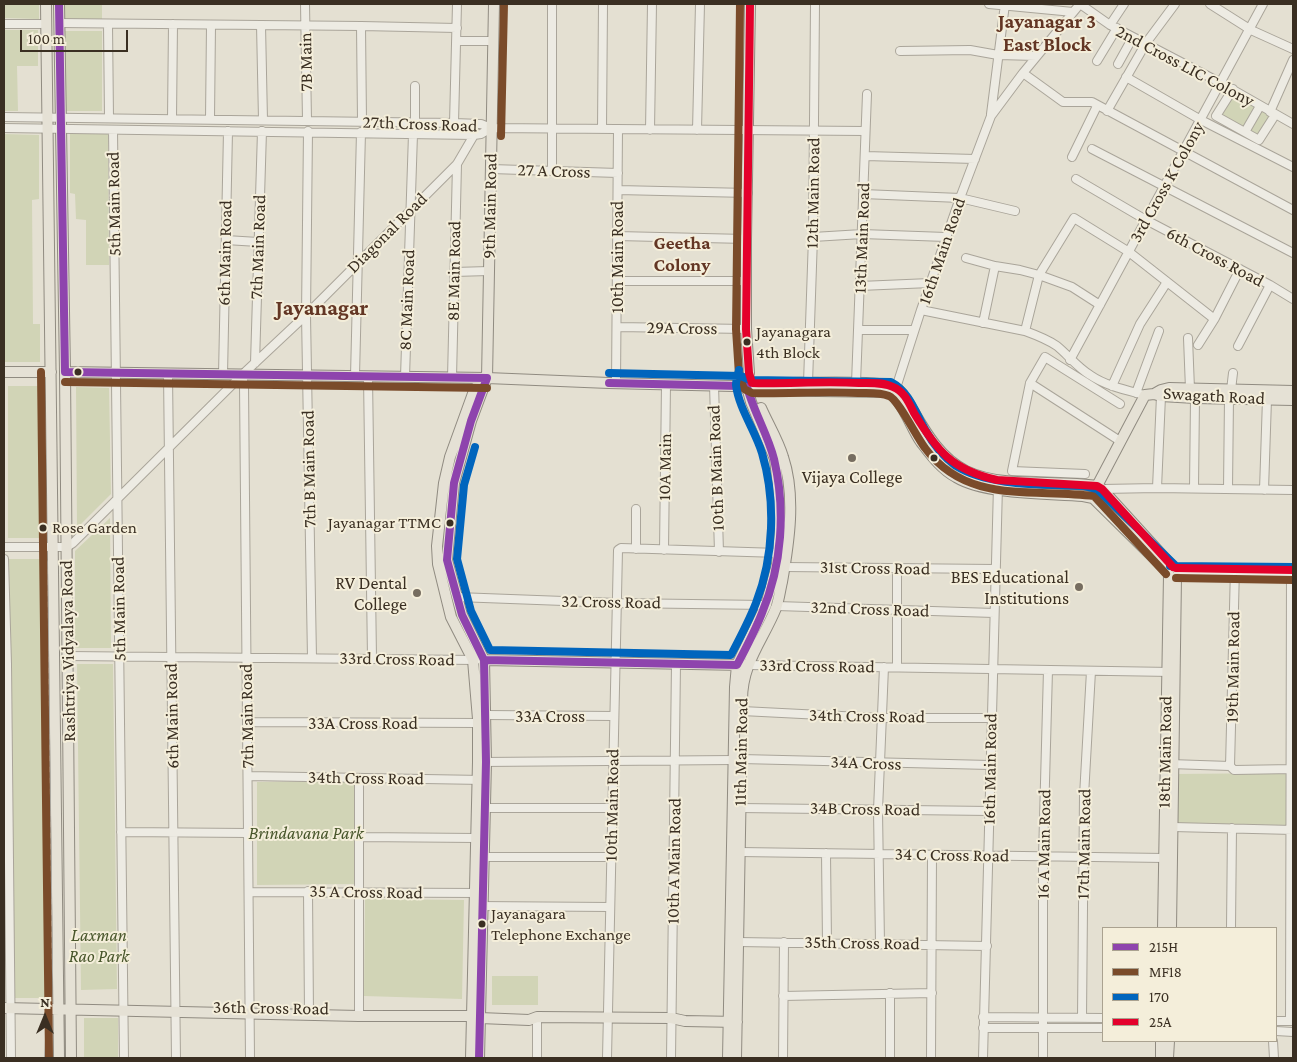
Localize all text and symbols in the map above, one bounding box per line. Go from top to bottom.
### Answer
district label: Jayanagar 3 East Block [998,10,1096,57]
scale bar [22,20,130,52]
street label: 2nd Cross LIC Colony [1112,20,1258,112]
text: 100 m [28,31,65,47]
street label: 7B Main [295,32,317,92]
street label: 27th Cross Road [362,111,478,137]
street label: 3rd Cross K Colony [1125,118,1209,246]
street label: 12th Main Road [801,137,825,249]
street label: 5th Main Road [102,151,126,257]
street label: 9th Main Road [478,153,502,259]
street label: 27 A Cross [517,159,591,183]
street label: 13th Main Road [849,182,875,294]
street label: Diagonal Road [342,188,432,278]
street label: 7th Main Road [245,194,271,300]
street label: 16th Main Road [914,195,970,307]
street label: 6th Main Road [213,200,237,306]
street label: 10th Main Road [606,201,628,313]
street label: 8E Main Road [442,221,466,321]
street label: 6th Cross Road [1162,222,1268,292]
district label: Geetha Colony [654,232,710,276]
street label: 8C Main Road [394,249,420,351]
district label: Jayanagar [276,295,368,321]
street label: 29A Cross [646,317,718,339]
place label: Jayanagara 4th Block [756,322,831,362]
marker: Jayanagara 4th Block [742,337,752,347]
unlabelled marker [73,367,83,377]
street label: Swagath Road [1162,383,1266,409]
street label: 10th B Main Road [703,405,729,531]
street label: 7th B Main Road [297,410,321,528]
street label: 10A Main [654,433,676,501]
marker: Vijaya College [846,452,858,464]
unlabelled marker [929,453,939,463]
place label: Vijaya College [802,466,902,488]
place label: Jayanagar TTMC [328,513,441,533]
place label: Rose Garden [52,518,137,538]
marker: Jayanagar TTMC [445,518,455,528]
marker: Rose Garden [38,523,48,533]
street label: 5th Main Road [107,556,131,662]
street label: 31st Cross Road [820,556,930,580]
street label: Rashtriya Vidyalaya Road [56,560,80,742]
place label: BES Educational Institutions [951,566,1069,608]
place label: RV Dental College [335,572,407,614]
marker: BES Educational Institutions [1073,581,1085,593]
marker: RV Dental College [411,587,423,599]
street label: 32 Cross Road [561,590,661,614]
street label: 32nd Cross Road [810,596,930,622]
street label: 19th Main Road [1221,611,1245,723]
street label: 33rd Cross Road [339,647,455,671]
street label: 33rd Cross Road [759,654,875,678]
street label: 6th Main Road [160,663,184,769]
street label: 7th Main Road [235,663,259,769]
street label: 18th Main Road [1153,696,1177,808]
street label: 11th Main Road [729,698,753,806]
street label: 34th Cross Road [809,704,925,728]
street label: 33A Cross [515,705,585,727]
street label: 33A Cross Road [308,712,418,734]
street label: 16th Main Road [978,713,1002,825]
street label: 10th Main Road [600,748,624,862]
street label: 34A Cross [830,751,902,775]
street label: 34th Cross Road [308,766,424,790]
street label: 17th Main Road [1072,788,1096,900]
street label: 16 A Main Road [1032,789,1056,899]
street label: 34B Cross Road [810,797,920,821]
street label: 10th A Main Road [662,798,686,924]
park label: Brindavana Park [248,822,364,844]
street label: 34 C Cross Road [894,843,1010,867]
street label: 35 A Cross Road [309,880,423,904]
place label: Jayanagara Telephone Exchange [491,904,631,944]
marker: Jayanagara Telephone Exchange [477,919,487,929]
park label: Laxman Rao Park [69,924,129,966]
legend [1102,927,1277,1042]
street label: 35th Cross Road [804,931,920,955]
text: 215H [1149,939,1178,955]
text: MF18 [1149,964,1182,980]
text: 170 [1149,989,1169,1005]
north arrow [20,992,70,1042]
text: N [40,994,50,1010]
street label: 36th Cross Road [213,996,329,1020]
text: 25A [1149,1014,1172,1030]

